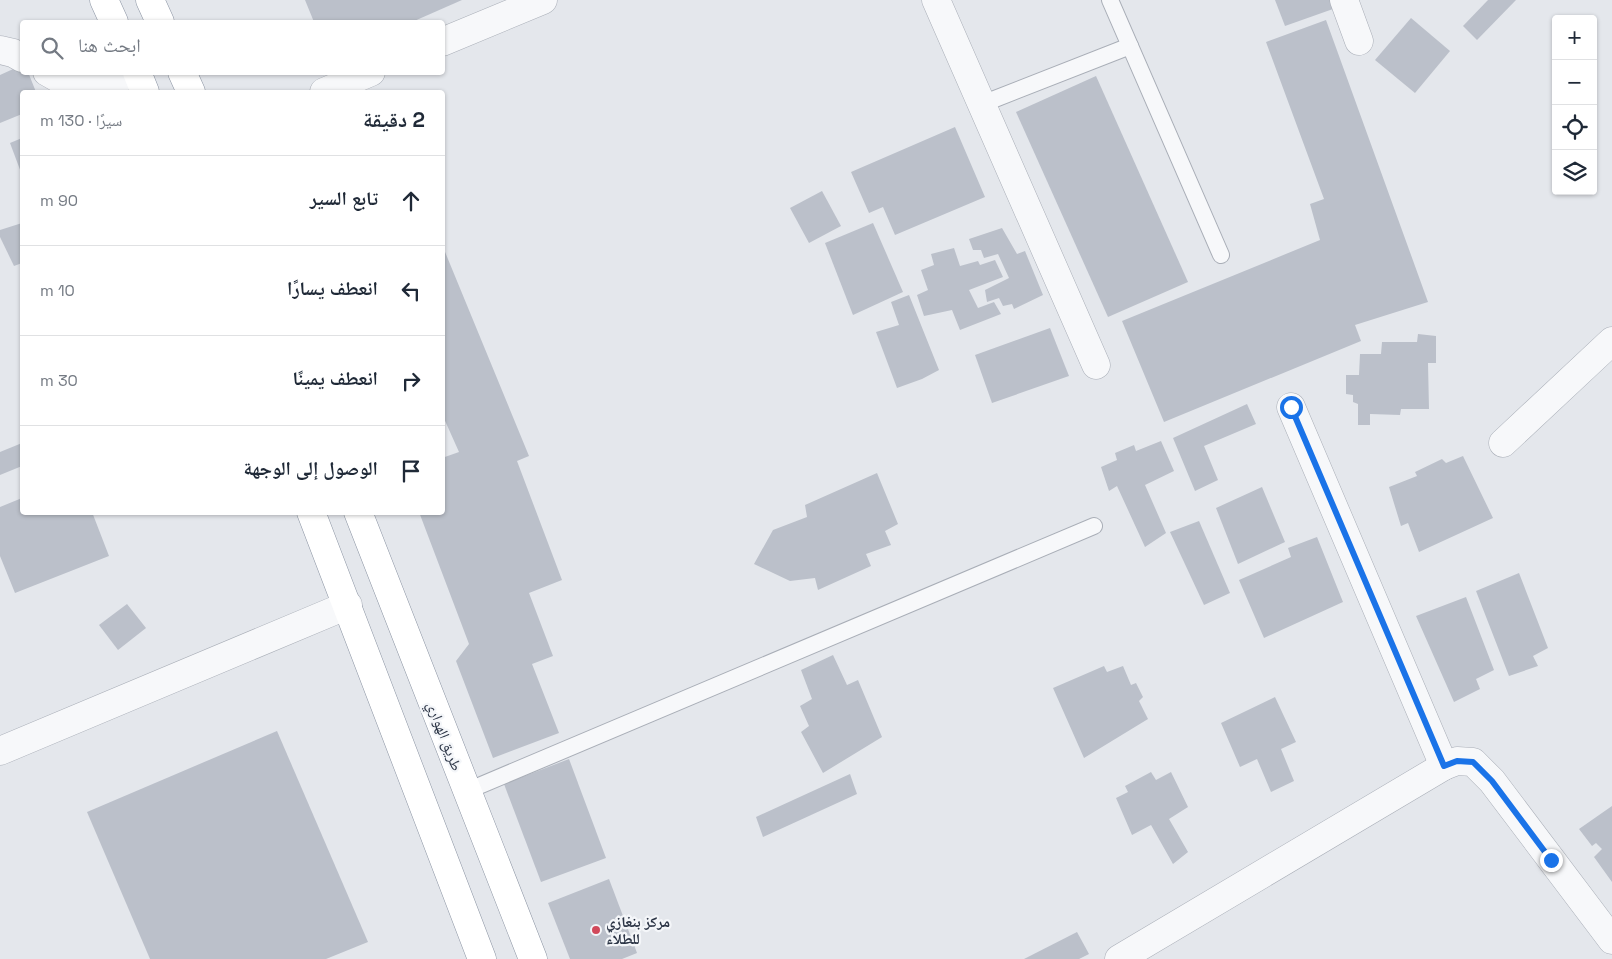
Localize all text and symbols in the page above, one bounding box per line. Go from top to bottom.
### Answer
map controls [1552,15,1597,195]
button: + [1552,15,1597,60]
search box [20,20,445,75]
text: ابحث هنا [78,33,141,58]
icon: search [38,34,66,62]
button: − [1552,60,1597,105]
button: locate [1552,105,1597,150]
text: 2 دقيقة [363,106,425,133]
text: سيرًا · 130 m [40,110,122,131]
button: layers [1552,150,1597,195]
text: تابع السير [310,186,378,211]
icon: ahead [397,187,425,215]
text: 90 m [40,190,78,211]
text: انعطف يسارًا [287,276,378,301]
icon: left [397,277,425,305]
text: 10 m [40,280,75,301]
text: انعطف يمينًا [293,366,378,391]
icon: right [397,367,425,395]
text: 30 m [40,370,78,391]
route start [1280,396,1303,419]
text: الوصول إلى الوجهة [243,456,378,481]
icon: arrive [397,457,425,485]
street label: طريق الهواري [420,699,467,774]
route end [1540,849,1563,872]
place label: مركز بنغازي للطلاء [606,912,670,948]
marker: مركز بنغازي للطلاء [590,924,602,936]

